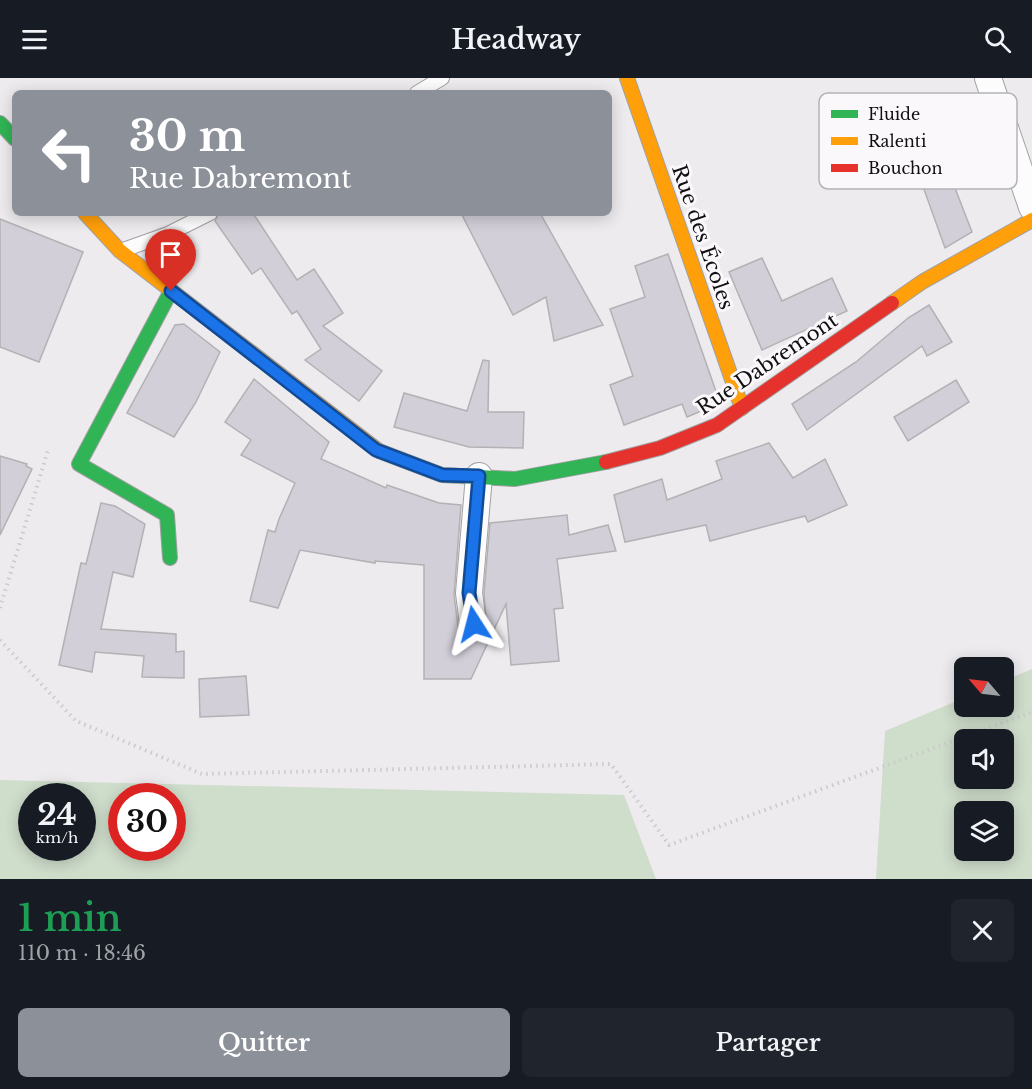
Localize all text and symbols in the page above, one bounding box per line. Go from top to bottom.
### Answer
icon: menu [18,23,51,56]
text: Headway [451,23,581,56]
icon: search [981,23,1014,56]
legend [819,93,1017,189]
text: Fluide [868,104,920,124]
text: 30 m [129,110,245,162]
icon: left [30,114,108,192]
text: Ralenti [868,131,927,151]
text: Bouchon [868,158,943,178]
street label: Rue des Écoles [667,161,740,313]
text: Rue Dabremont [129,162,351,195]
pin [145,229,196,291]
icon: arrive [154,238,187,271]
street label: Rue Dabremont [692,308,842,420]
position arrow [442,592,506,656]
north arrow [954,657,1014,717]
map controls [954,657,1014,861]
button: sound [954,729,1014,789]
speed limit sign: 30 [108,783,186,861]
text: 24 [37,796,77,833]
button: layers [954,801,1014,861]
text: km/h [36,828,78,847]
text: 1 min [18,896,122,941]
button: close [951,899,1014,962]
text: 110 m · 18:46 [18,941,146,965]
button: Quitter [18,1008,510,1077]
button: Partager [522,1008,1014,1077]

